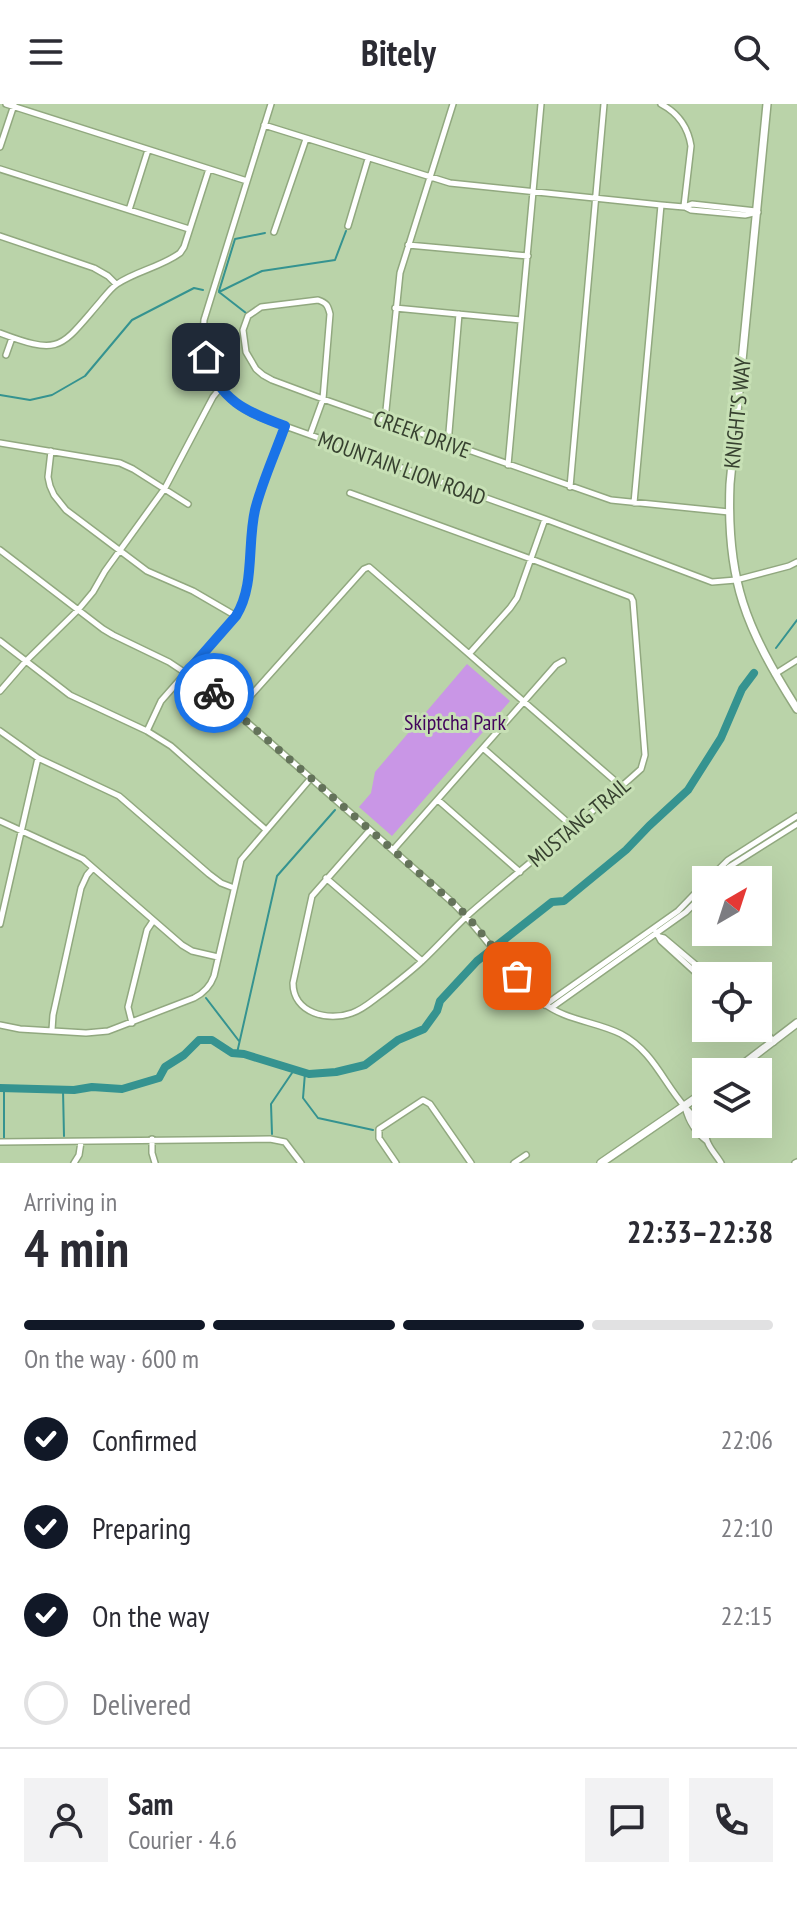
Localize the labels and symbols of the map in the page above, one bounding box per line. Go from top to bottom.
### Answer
pin [172,323,240,391]
street label: KNIGHT'S WAY [717,356,757,470]
street label: CREEK DRIVE [370,404,474,464]
street label: MOUNTAIN LION ROAD [314,425,490,511]
courier [174,653,254,733]
park label: Skiptcha Park [404,708,506,736]
street label: MUSTANG TRAIL [522,771,636,873]
north arrow [692,866,772,946]
pin [483,942,551,1010]

